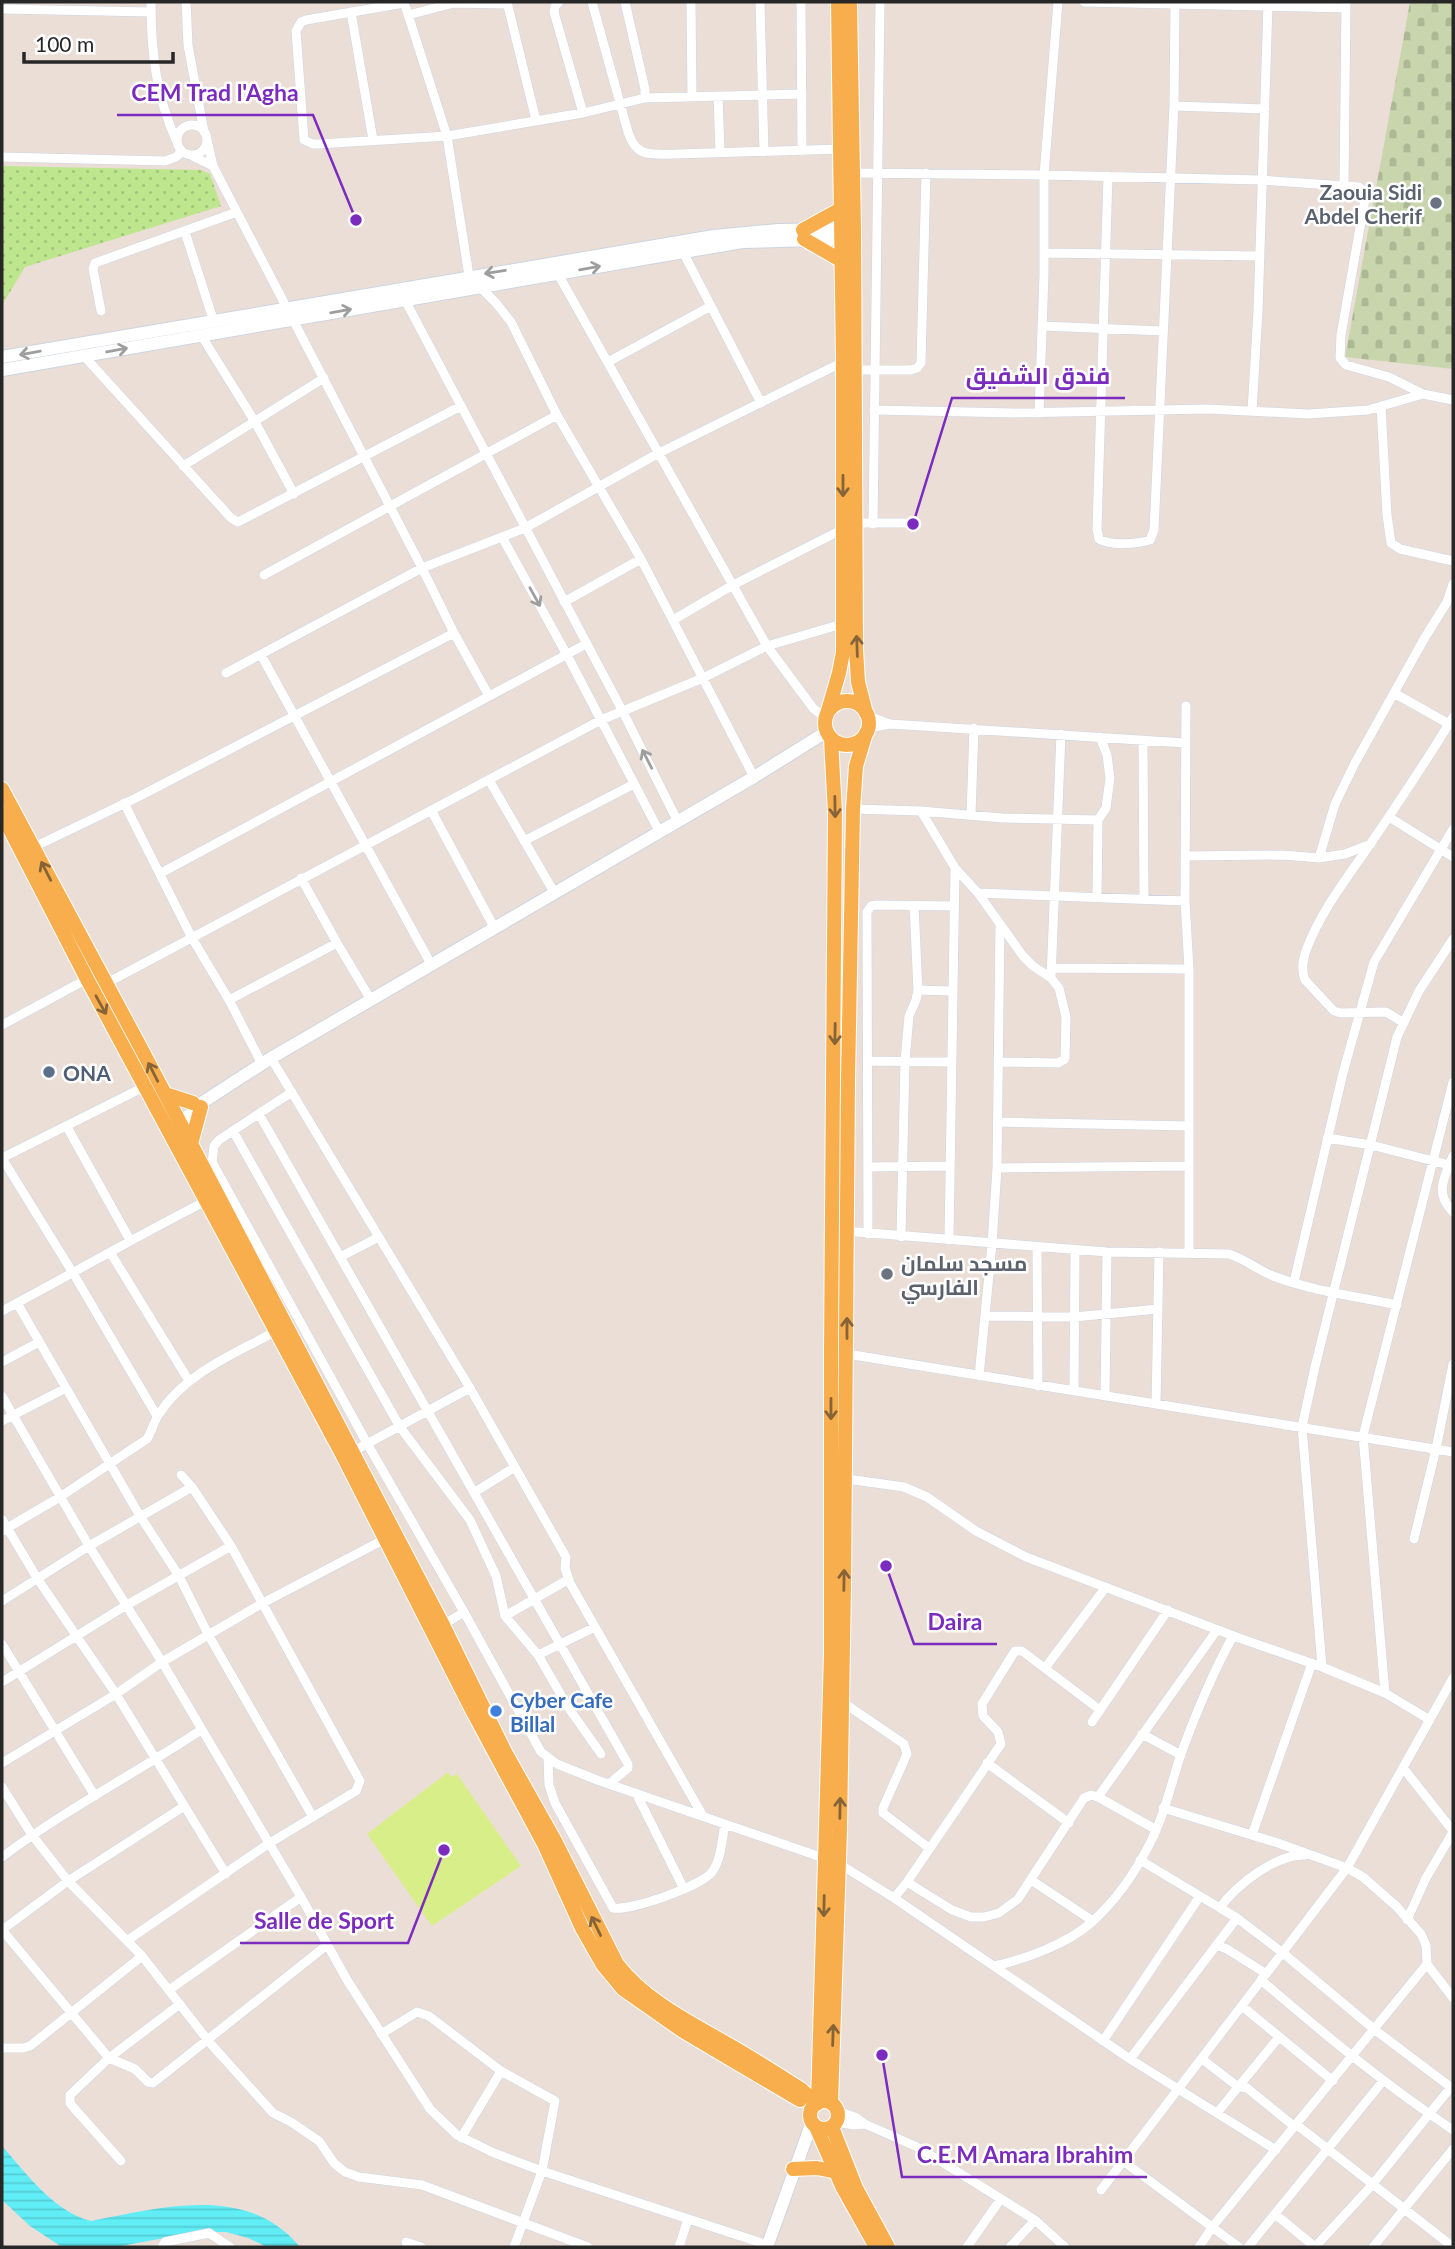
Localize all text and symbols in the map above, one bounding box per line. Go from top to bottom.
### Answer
scale bar [24,21,173,65]
text: 100 m [35,31,94,56]
callout: CEM Trad l'Agha [117,71,313,115]
text: CEM Trad l'Agha [131,78,299,106]
place label: Zaouia Sidi Abdel Cherif [1303,179,1422,228]
marker: Zaouia Sidi Abdel Cherif [1428,195,1444,211]
one-way arrow [578,261,601,274]
one-way arrow [484,266,507,279]
one-way arrow [329,304,352,317]
one-way arrow [105,343,128,356]
one-way arrow [19,347,42,360]
callout: فندق الشفيق [952,354,1125,398]
text: فندق الشفيق [966,361,1110,390]
one-way arrow [836,475,850,498]
one-way arrow [529,586,542,607]
one-way arrow [850,634,863,657]
one-way arrow [639,749,653,770]
one-way arrow [828,795,842,818]
one-way arrow [39,861,53,882]
one-way arrow [95,994,109,1015]
one-way arrow [828,1023,841,1046]
place label: ONA [63,1060,111,1085]
one-way arrow [146,1062,160,1082]
marker: ONA [41,1064,57,1080]
place label: مسجد سلمان الفارسي [901,1250,1027,1304]
marker: مسجد سلمان الفارسي [879,1266,895,1282]
one-way arrow [840,1317,854,1340]
one-way arrow [824,1397,838,1420]
one-way arrow [838,1569,851,1592]
callout: Daira [914,1600,997,1644]
text: Daira [928,1607,982,1635]
place label: Cyber Cafe Billal [510,1687,613,1736]
marker: Cyber Cafe Billal [488,1703,504,1719]
one-way arrow [833,1796,847,1819]
one-way arrow [818,1894,831,1917]
callout: Salle de Sport [240,1899,408,1943]
text: Salle de Sport [254,1906,395,1934]
one-way arrow [589,1916,603,1937]
one-way arrow [827,2024,840,2047]
callout: C.E.M Amara Ibrahim [902,2133,1147,2177]
text: C.E.M Amara Ibrahim [917,2140,1133,2168]

